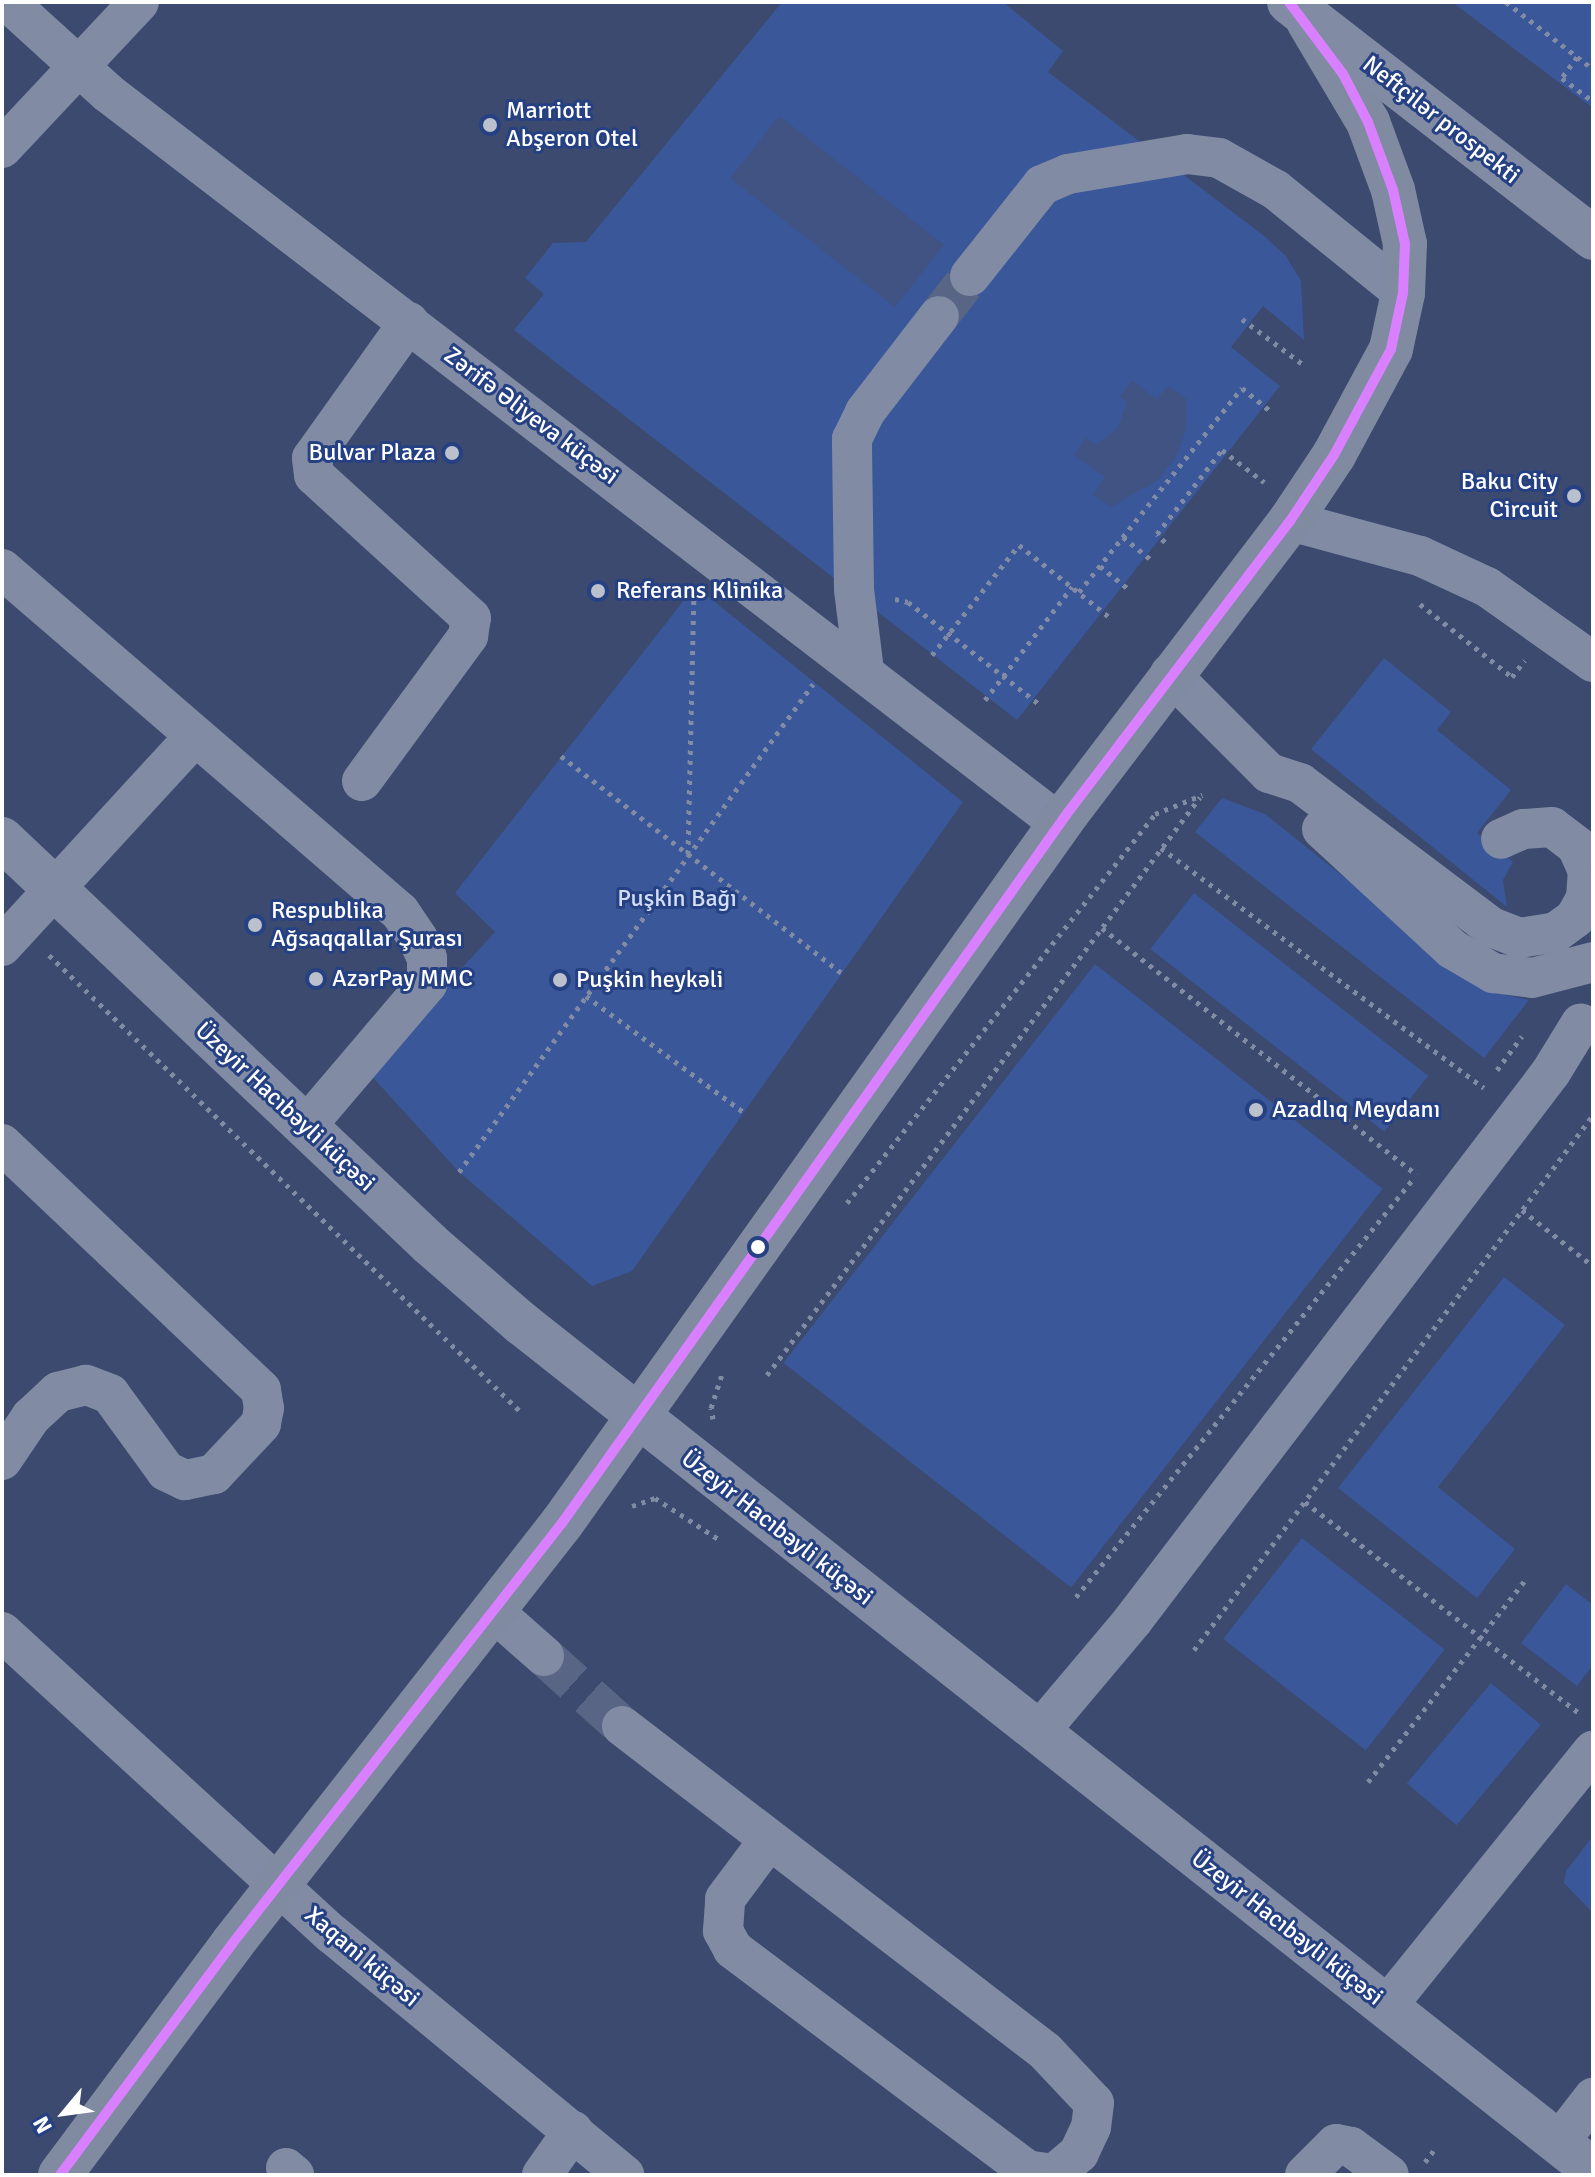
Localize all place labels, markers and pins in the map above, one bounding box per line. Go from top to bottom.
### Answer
place label: Marriott Abşeron Otel [506,97,638,153]
marker: Marriott Abşeron Otel [481,116,499,134]
place label: Bulvar Plaza [309,439,436,467]
marker: Bulvar Plaza [443,444,461,462]
place label: Baku City Circuit [1461,468,1558,524]
marker: Baku City Circuit [1565,487,1583,505]
place label: Referans Klinika [616,577,783,605]
marker: Referans Klinika [587,580,609,602]
place label: Respublika Ağsaqqallar Şurası [271,897,463,953]
marker: Respublika Ağsaqqallar Şurası [246,916,264,934]
place label: AzərPay MMC [332,965,473,993]
place label: Puşkin heykəli [576,966,723,994]
marker: AzərPay MMC [307,970,325,988]
marker: Puşkin heykəli [551,971,569,989]
place label: Azadlıq Meydanı [1272,1096,1440,1124]
marker: Azadlıq Meydanı [1247,1101,1265,1119]
unlabelled marker [750,1239,766,1255]

